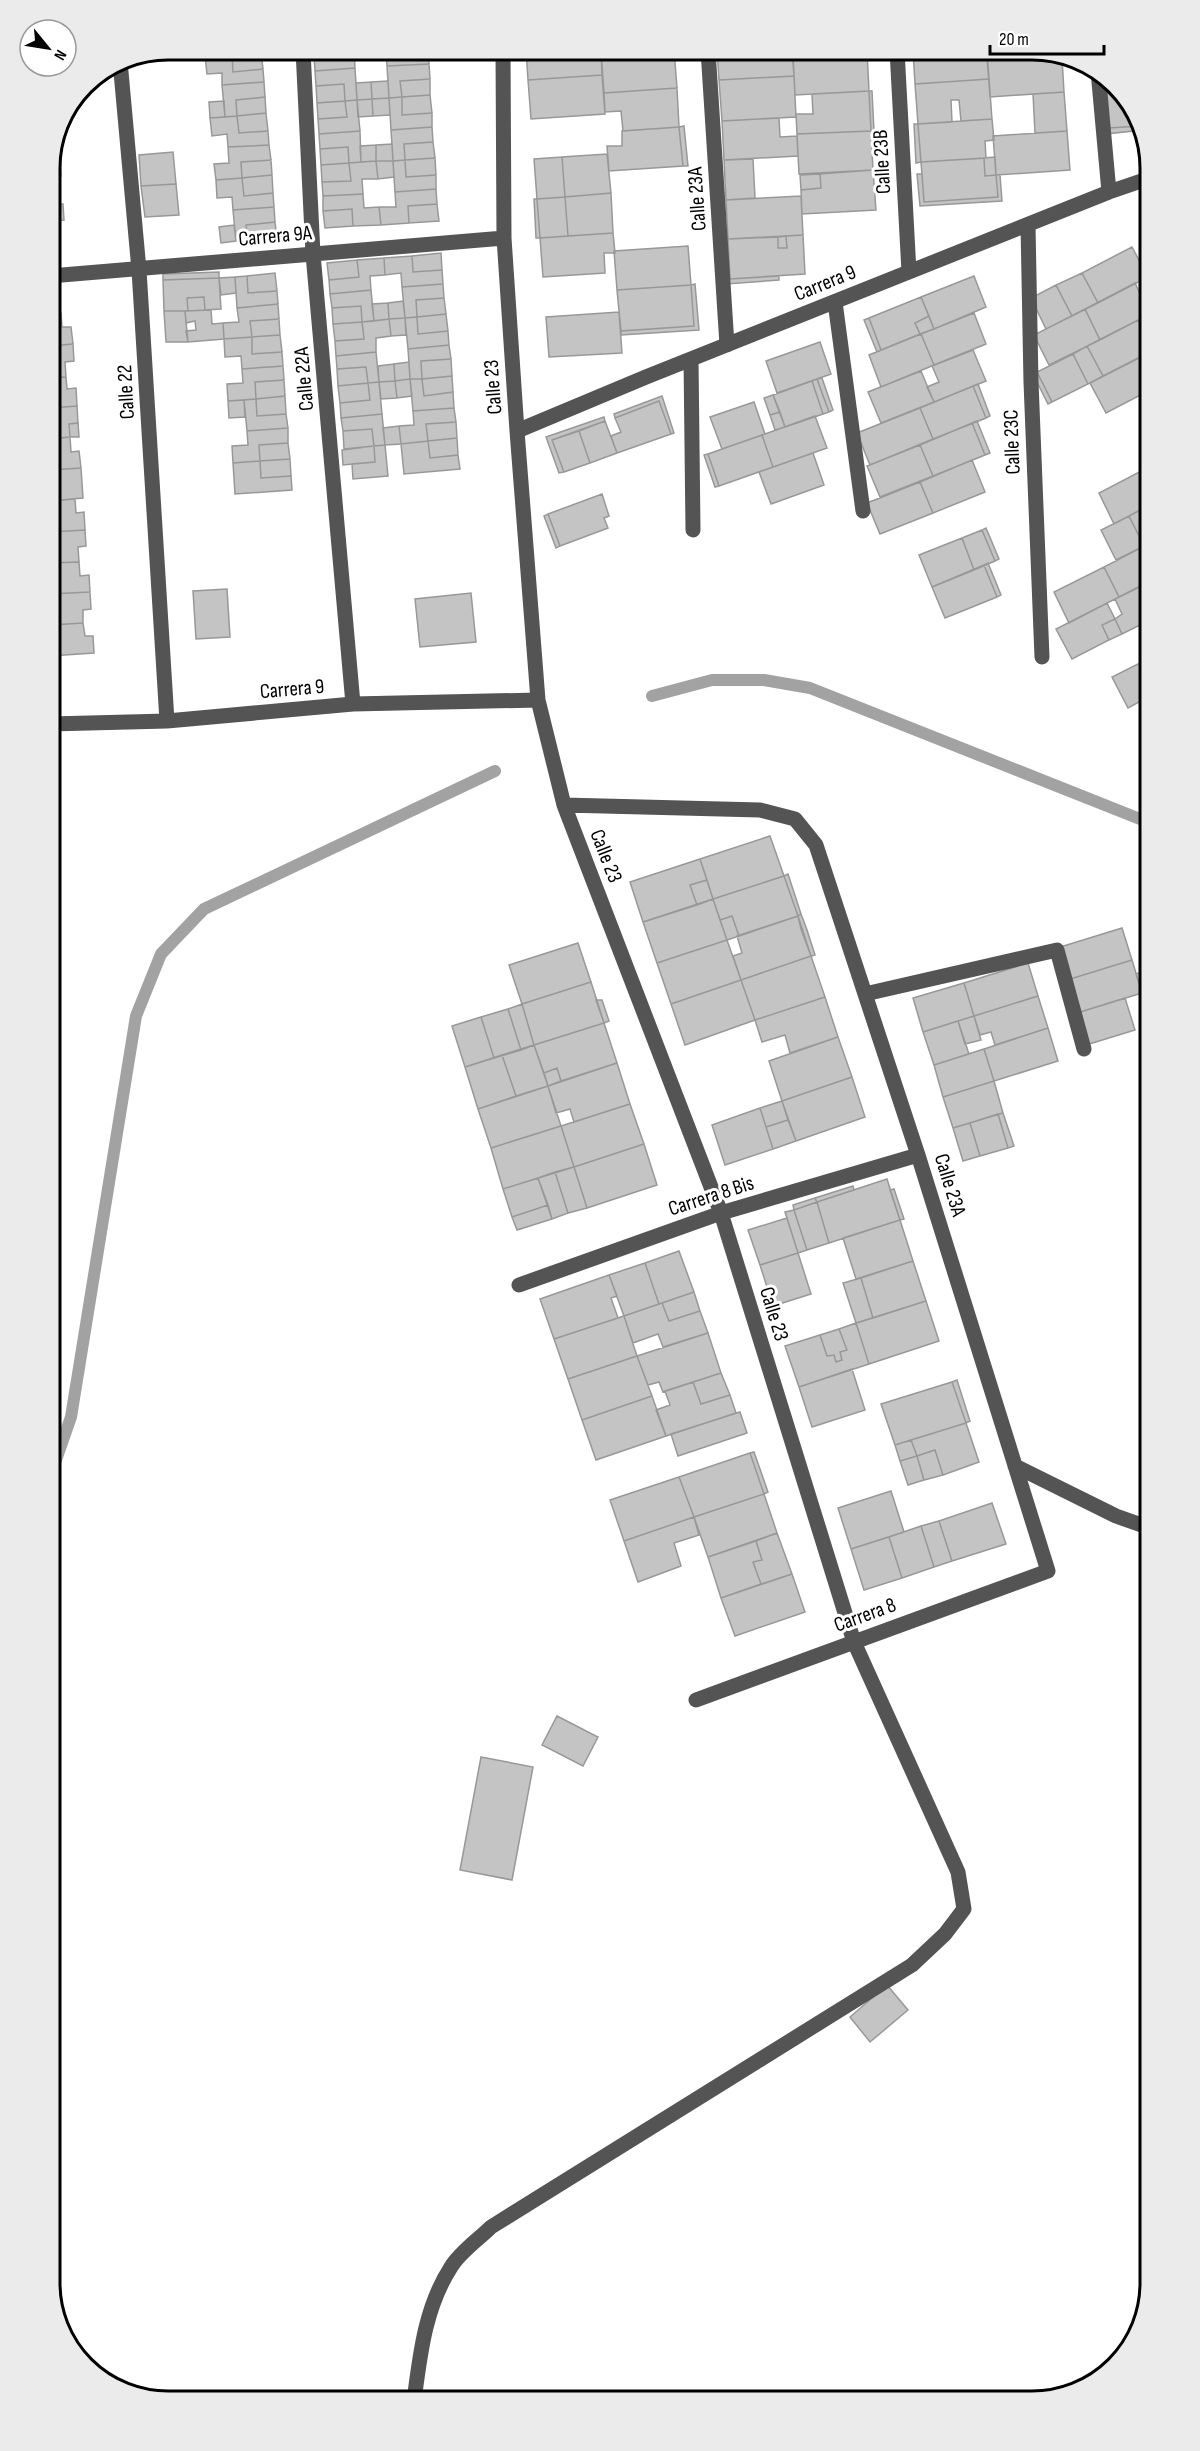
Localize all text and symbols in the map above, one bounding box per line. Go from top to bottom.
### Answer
north arrow [18,18,78,78]
scale bar [990,18,1104,56]
text: 20 m [999,29,1029,50]
text: N [49,46,70,63]
street label: Calle 23B [868,129,896,195]
street label: Calle 23A [682,165,712,232]
street label: Carrera 9A [237,220,314,252]
street label: Carrera 9 [790,259,860,307]
street label: Calle 22A [289,345,319,412]
street label: Calle 23 [479,359,507,415]
street label: Calle 22 [112,364,140,420]
street label: Calle 23C [998,409,1026,475]
street label: Carrera 9 [259,674,325,704]
street label: Calle 23 [584,826,628,886]
street label: Calle 23A [929,1151,972,1220]
street label: Carrera 8 Bis [665,1170,757,1222]
street label: Calle 23 [754,1284,794,1344]
street label: Carrera 8 [830,1592,900,1638]

